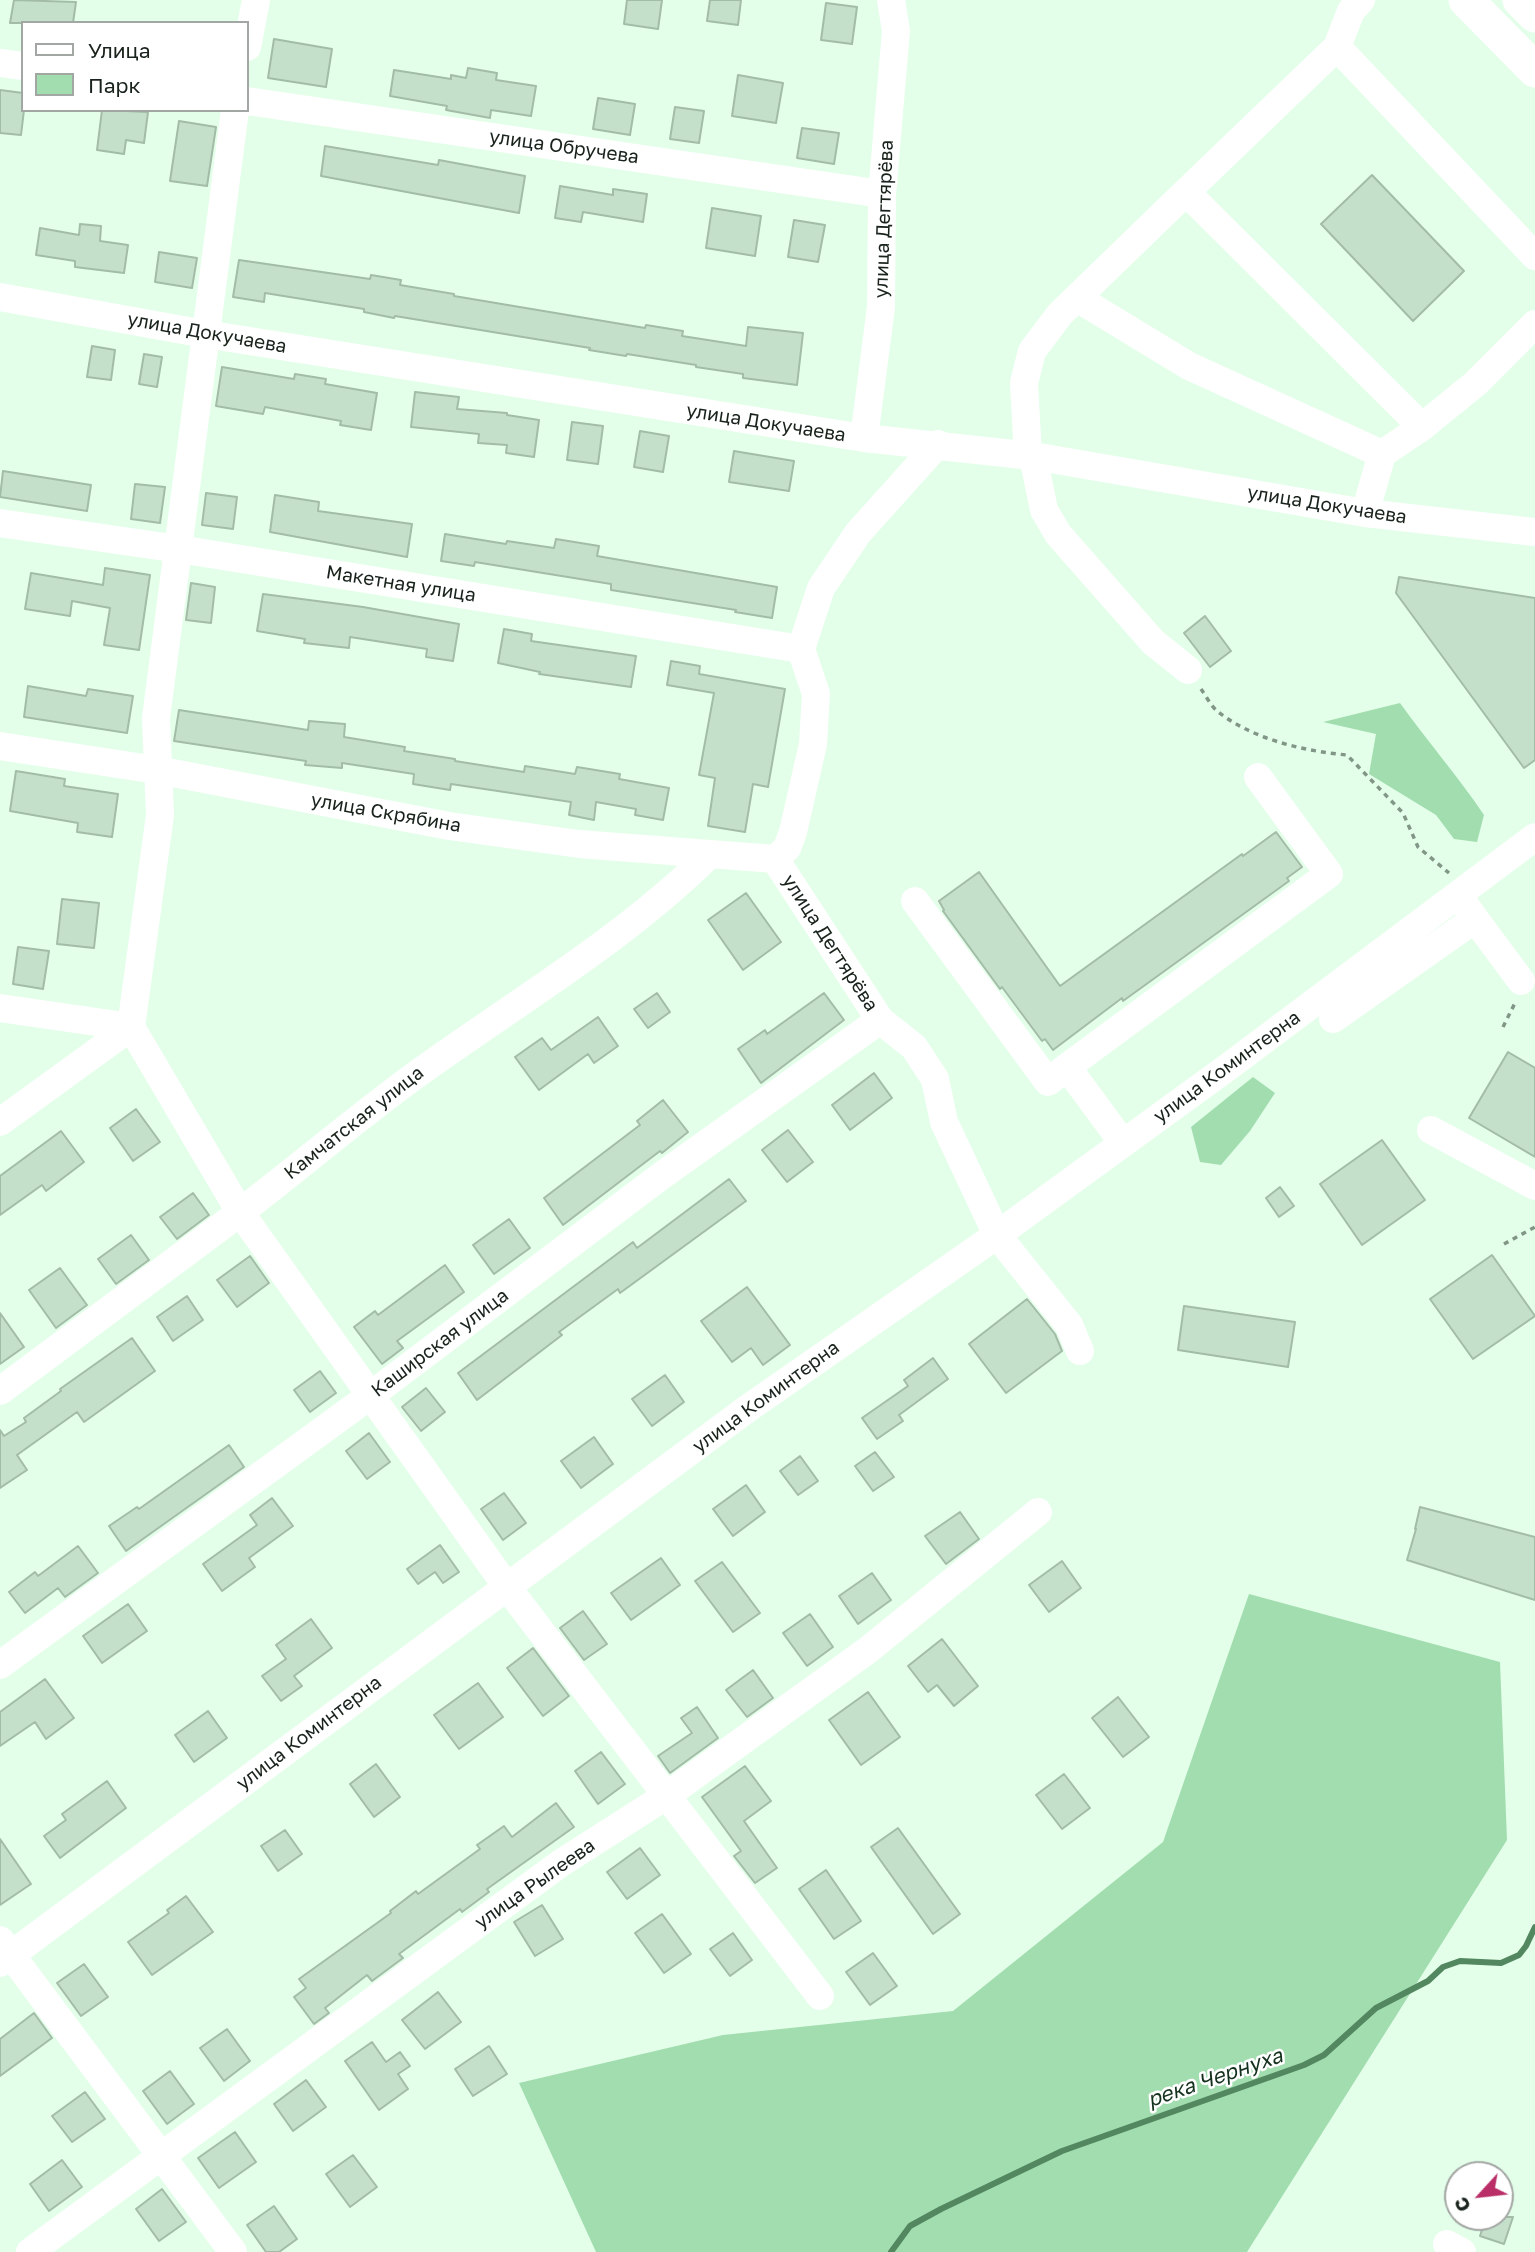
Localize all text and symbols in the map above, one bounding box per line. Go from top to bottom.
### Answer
legend [21,21,248,112]
text: Улица [88,37,151,63]
text: Парк [88,72,141,98]
street label: улица Обручева [488,125,640,169]
street label: улица Дегтярёва [870,139,898,299]
street label: улица Докучаева [126,308,288,358]
street label: улица Докучаева [685,399,847,447]
street label: улица Докучаева [1246,481,1408,529]
street label: Макетная улица [324,561,478,607]
street label: улица Скрябина [309,789,463,837]
street label: улица Дегтярёва [777,870,883,1016]
street label: улица Коминтерна [1149,1006,1305,1128]
street label: Камчатская улица [280,1061,428,1185]
street label: Каширская улица [367,1284,513,1402]
street label: улица Коминтерна [688,1336,844,1458]
street label: улица Коминтерна [232,1671,386,1795]
street label: улица Рылеева [471,1834,599,1934]
water label: река Чернуха [1144,2043,1286,2113]
north arrow [1444,2161,1514,2231]
text: С [1448,2194,1475,2216]

